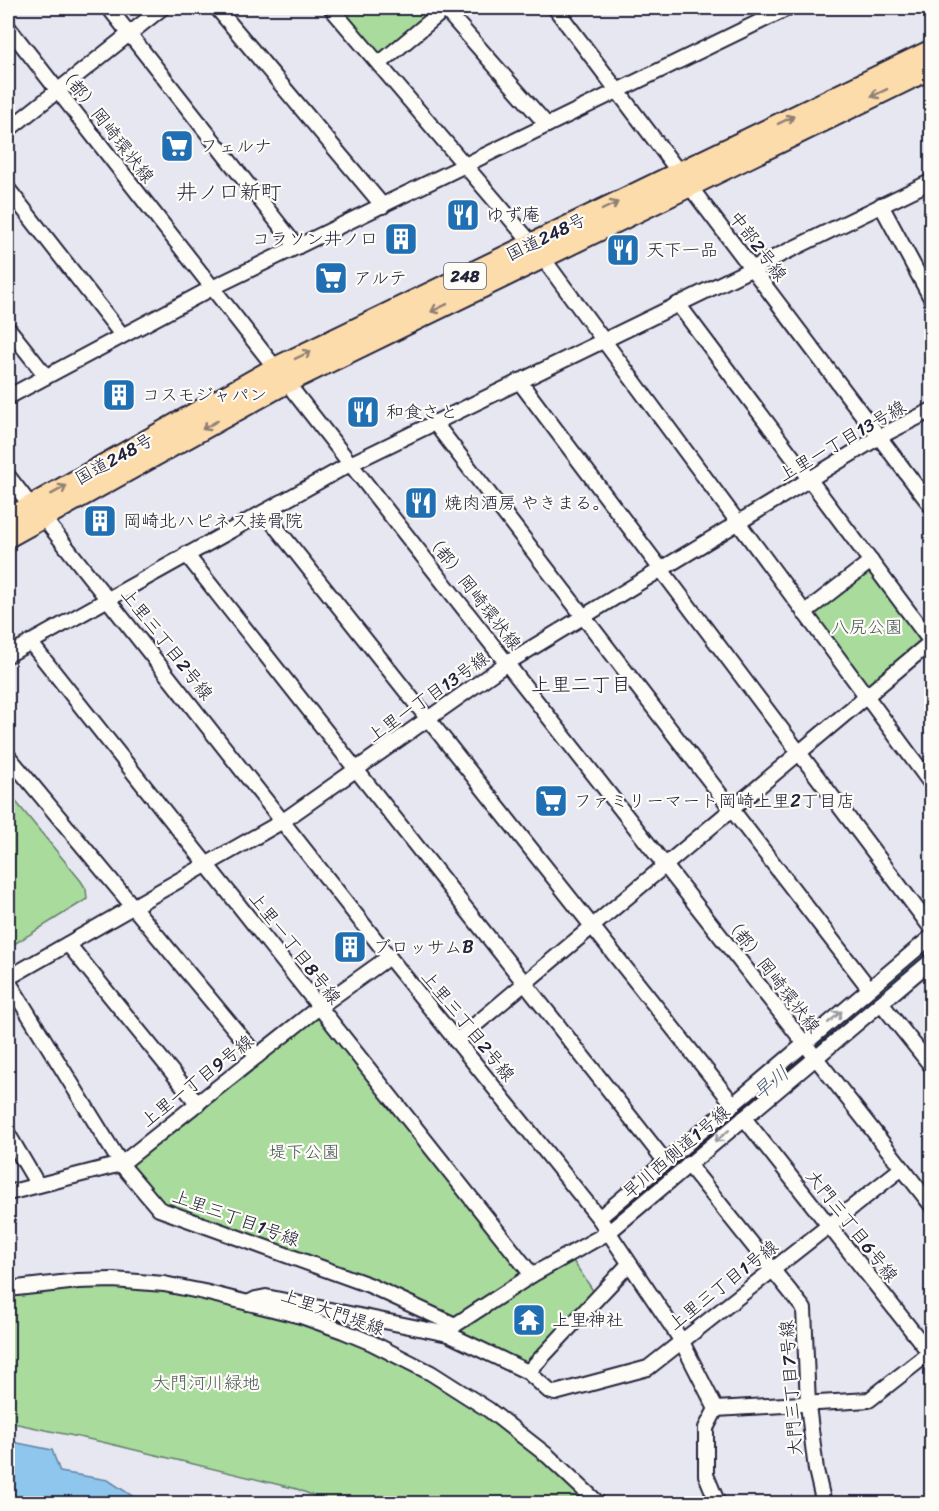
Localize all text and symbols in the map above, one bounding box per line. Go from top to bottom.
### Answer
street label: （都）岡崎環状線 [49,57,163,191]
one-way arrow [870,88,888,100]
one-way arrow [776,114,794,126]
supermarket icon: フェルナ [159,128,195,164]
place label: フェルナ [200,130,272,162]
district label: 井ノ口新町 [177,173,282,211]
restaurant icon: ゆず庵 [445,197,481,233]
place label: ゆず庵 [486,199,540,231]
one-way arrow [601,200,619,211]
street label: 中部2号線 [720,203,796,289]
street label: 国道248号 [500,204,592,270]
building icon: コラソン井ノ口 [383,221,419,257]
place label: コラソン井ノ口 [252,223,378,255]
restaurant icon: 天下一品 [605,232,641,268]
place label: 天下一品 [646,234,718,266]
supermarket icon: アルテ [313,260,349,296]
place label: アルテ [354,262,407,294]
road number: 248 [444,263,486,289]
one-way arrow [431,302,449,314]
one-way arrow [293,349,311,360]
building icon: コスモジャパン [101,377,137,413]
place label: コスモジャパン [142,379,267,411]
street label: 上里一丁目13号線 [772,391,912,491]
restaurant icon: 和食さと [345,394,381,430]
place label: 和食さと [386,396,458,428]
one-way arrow [201,420,219,431]
street label: 国道248号 [68,424,160,494]
one-way arrow [49,484,67,495]
restaurant icon: 焼肉酒房 やきまる。 [403,485,439,521]
place label: 焼肉酒房 やきまる。 [444,487,610,519]
building icon: 岡崎北ハピネス接骨院 [82,503,118,539]
place label: 岡崎北ハピネス接骨院 [123,505,303,537]
street label: （都）岡崎環状線 [416,524,530,658]
street label: 上里三丁目2号線 [112,580,222,708]
park label: 八尻公園 [831,611,903,643]
street label: 上里一丁目13号線 [360,643,496,751]
district label: 上里二丁目 [531,667,631,702]
supermarket icon: ファミリーマート岡崎上里2丁目店 [533,783,569,819]
place label: ファミリーマート岡崎上里2丁目店 [574,785,855,817]
street label: 上里一丁目8号線 [240,884,350,1012]
street label: （都）岡崎環状線 [715,907,829,1041]
building icon: ブロッサムB [332,929,368,965]
place label: ブロッサムB [373,931,474,963]
street label: 上里三丁目2号線 [413,963,523,1089]
one-way arrow [827,1010,843,1023]
street label: 上里一丁目9号線 [133,1026,261,1136]
water label: 早川 [744,1057,798,1109]
street label: 早川西側道1号線 [614,1097,738,1207]
one-way arrow [715,1129,730,1143]
park label: 堤下公園 [268,1136,340,1168]
street label: 大門三丁目6号線 [797,1162,907,1290]
street label: 上里三丁目1号線 [168,1180,304,1256]
street label: 上里三丁目1号線 [660,1231,786,1339]
street label: 上里大門堤線 [277,1279,389,1345]
temple icon: 上里神社 [511,1302,547,1338]
place label: 上里神社 [552,1304,624,1336]
street label: 大門三丁目7号線 [770,1319,812,1457]
park label: 大門河川緑地 [152,1367,260,1399]

